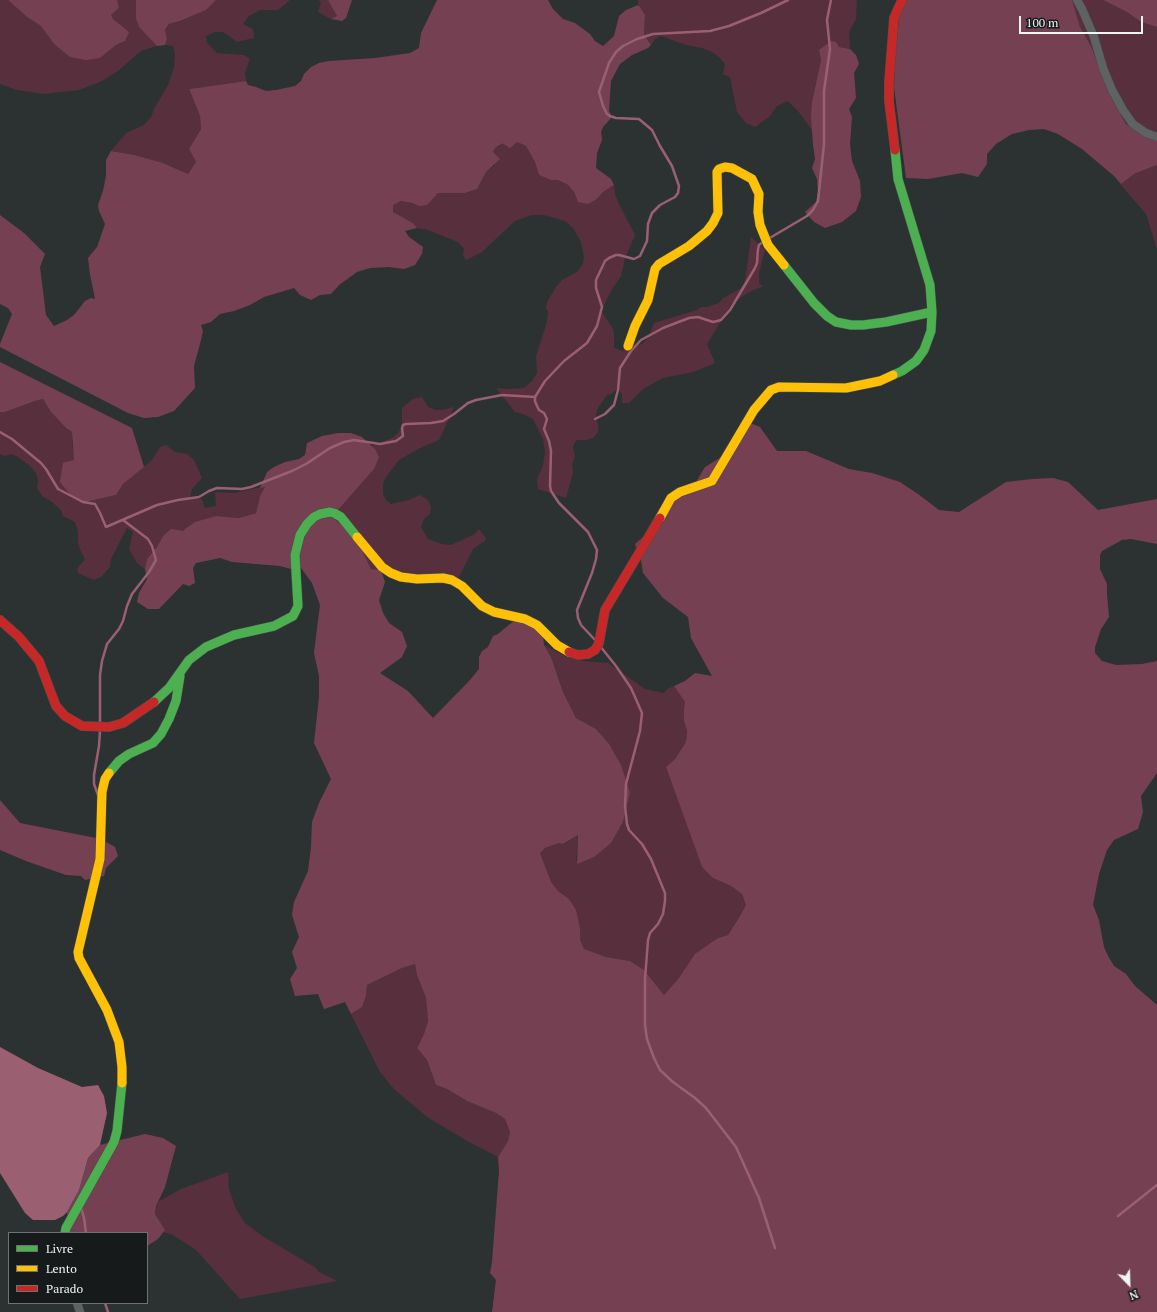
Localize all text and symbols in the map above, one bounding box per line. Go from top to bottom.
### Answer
scale bar [1021,8,1145,34]
text: 100 m [1026,15,1058,30]
legend [8,1232,148,1304]
text: Livre [46,1241,73,1256]
text: Lento [46,1261,77,1276]
north arrow [1109,1264,1149,1304]
text: Parado [46,1281,83,1296]
text: N [1127,1287,1140,1303]

